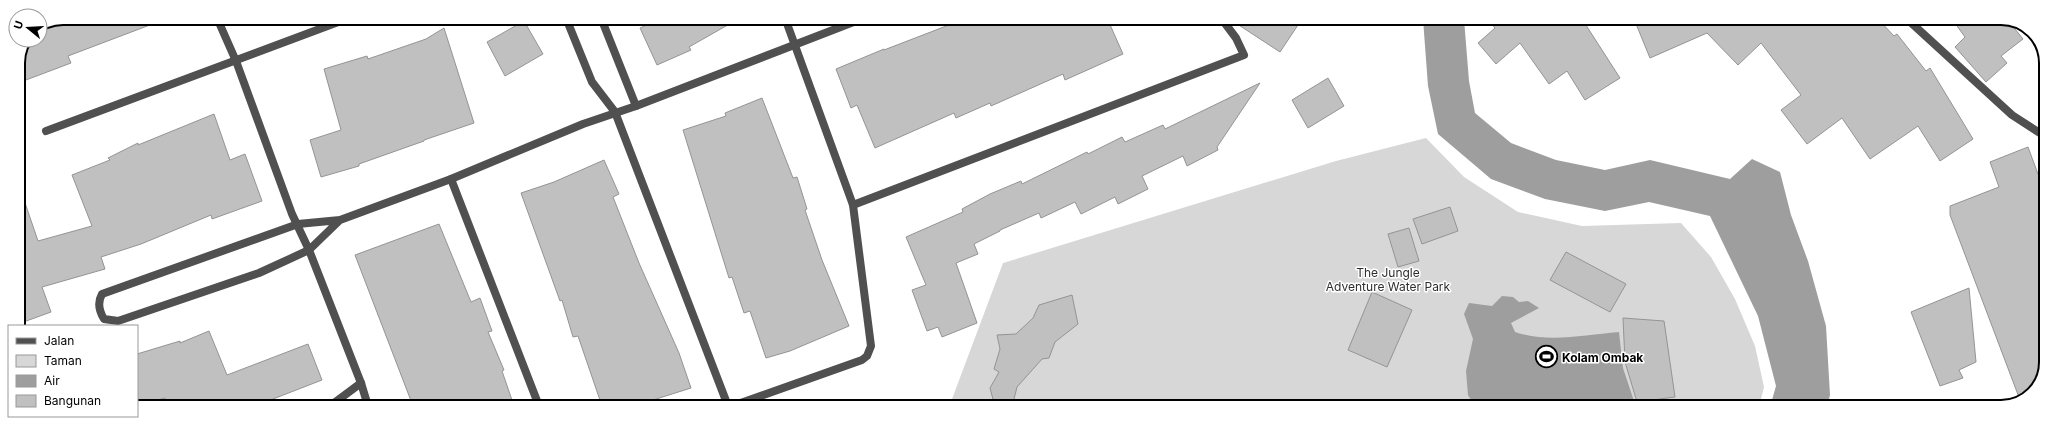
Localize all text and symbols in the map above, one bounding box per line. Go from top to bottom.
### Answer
north arrow [8,8,48,48]
text: U [11,19,26,31]
park label: The Jungle Adventure Water Park [1326,265,1451,294]
legend [8,325,138,417]
text: Jalan [44,333,74,348]
sports icon: Kolam Ombak [1533,344,1559,370]
place label: Kolam Ombak [1562,350,1643,365]
text: Taman [44,353,82,368]
text: Air [44,373,60,388]
text: Bangunan [44,393,101,408]

